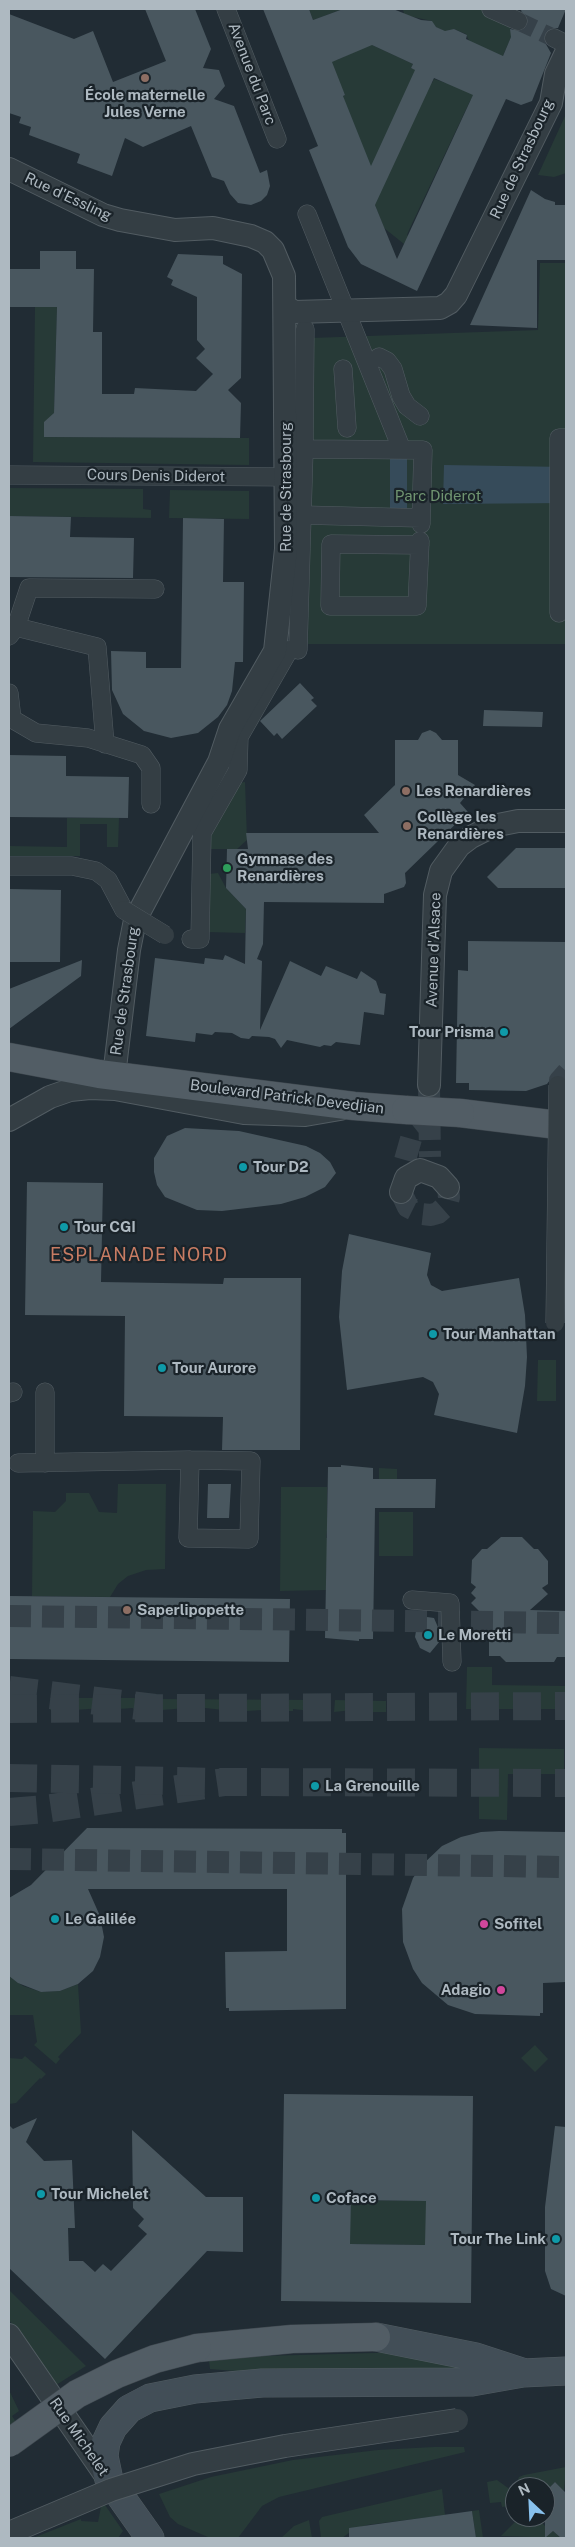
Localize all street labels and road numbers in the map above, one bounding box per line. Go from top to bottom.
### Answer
street label: Avenue du Parc [224,20,280,128]
street label: Rue de Strasbourg [486,96,558,222]
street label: Rue d'Essling [22,169,114,225]
street label: Rue de Strasbourg [277,422,295,552]
street label: Cours Denis Diderot [87,466,225,486]
street label: Avenue d'Alsace [423,892,445,1008]
street label: Rue de Strasbourg [107,925,143,1057]
street label: Boulevard Patrick Devedjian [189,1076,385,1118]
street label: Rue Michelet [45,2394,113,2480]

